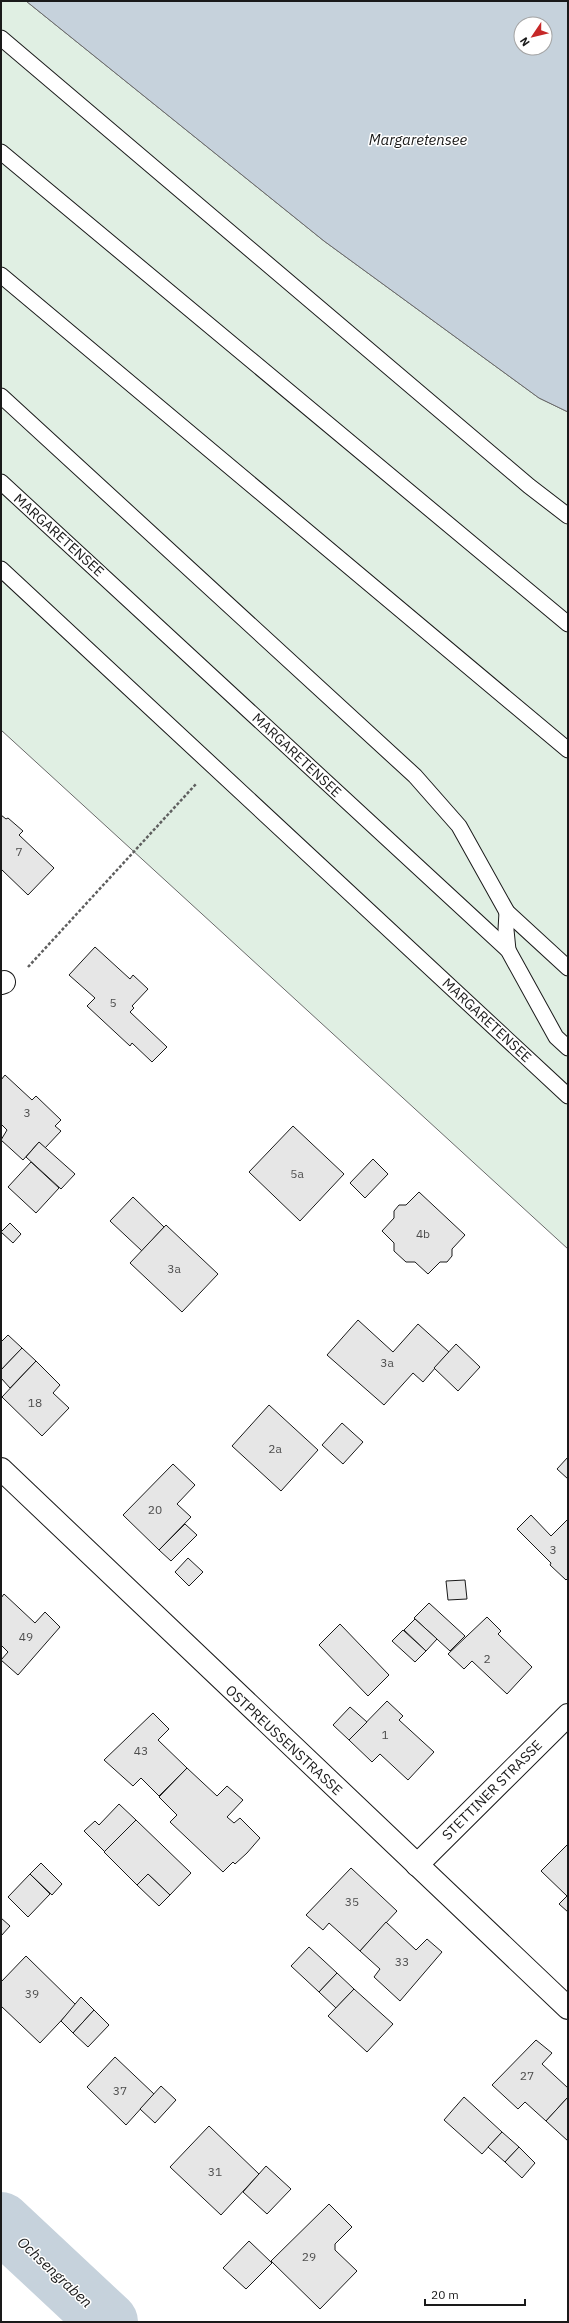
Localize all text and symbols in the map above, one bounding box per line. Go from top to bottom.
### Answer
north arrow [513,16,553,56]
text: N [517,34,533,49]
water label: Margaretensee [369,130,467,149]
street label: MARGARETENSEE [10,490,108,580]
street label: MARGARETENSEE [249,709,345,801]
house number: 7 [15,844,23,859]
street label: MARGARETENSEE [439,974,535,1066]
house number: 5 [109,995,117,1010]
house number: 3 [23,1105,31,1120]
house number: 5a [290,1166,304,1181]
house number: 4b [416,1226,430,1241]
house number: 3a [167,1261,181,1276]
house number: 3a [380,1355,394,1370]
house number: 18 [28,1395,42,1410]
house number: 2a [268,1441,282,1456]
house number: 20 [148,1502,162,1517]
house number: 3 [549,1542,557,1557]
house number: 49 [19,1629,33,1644]
house number: 2 [483,1651,491,1666]
street label: OSTPREUSSENSTRASSE [222,1681,346,1799]
house number: 1 [381,1727,389,1742]
street label: STETTINER STRASSE [438,1736,546,1844]
house number: 43 [134,1743,148,1758]
house number: 35 [345,1894,359,1909]
house number: 33 [395,1954,409,1969]
house number: 39 [25,1986,39,2001]
house number: 27 [520,2068,534,2083]
house number: 37 [113,2083,127,2098]
house number: 31 [208,2164,222,2179]
water label: Ochsengraben [14,2232,96,2312]
house number: 29 [302,2249,316,2264]
scale bar [425,2281,525,2307]
text: 20 m [431,2287,459,2302]

